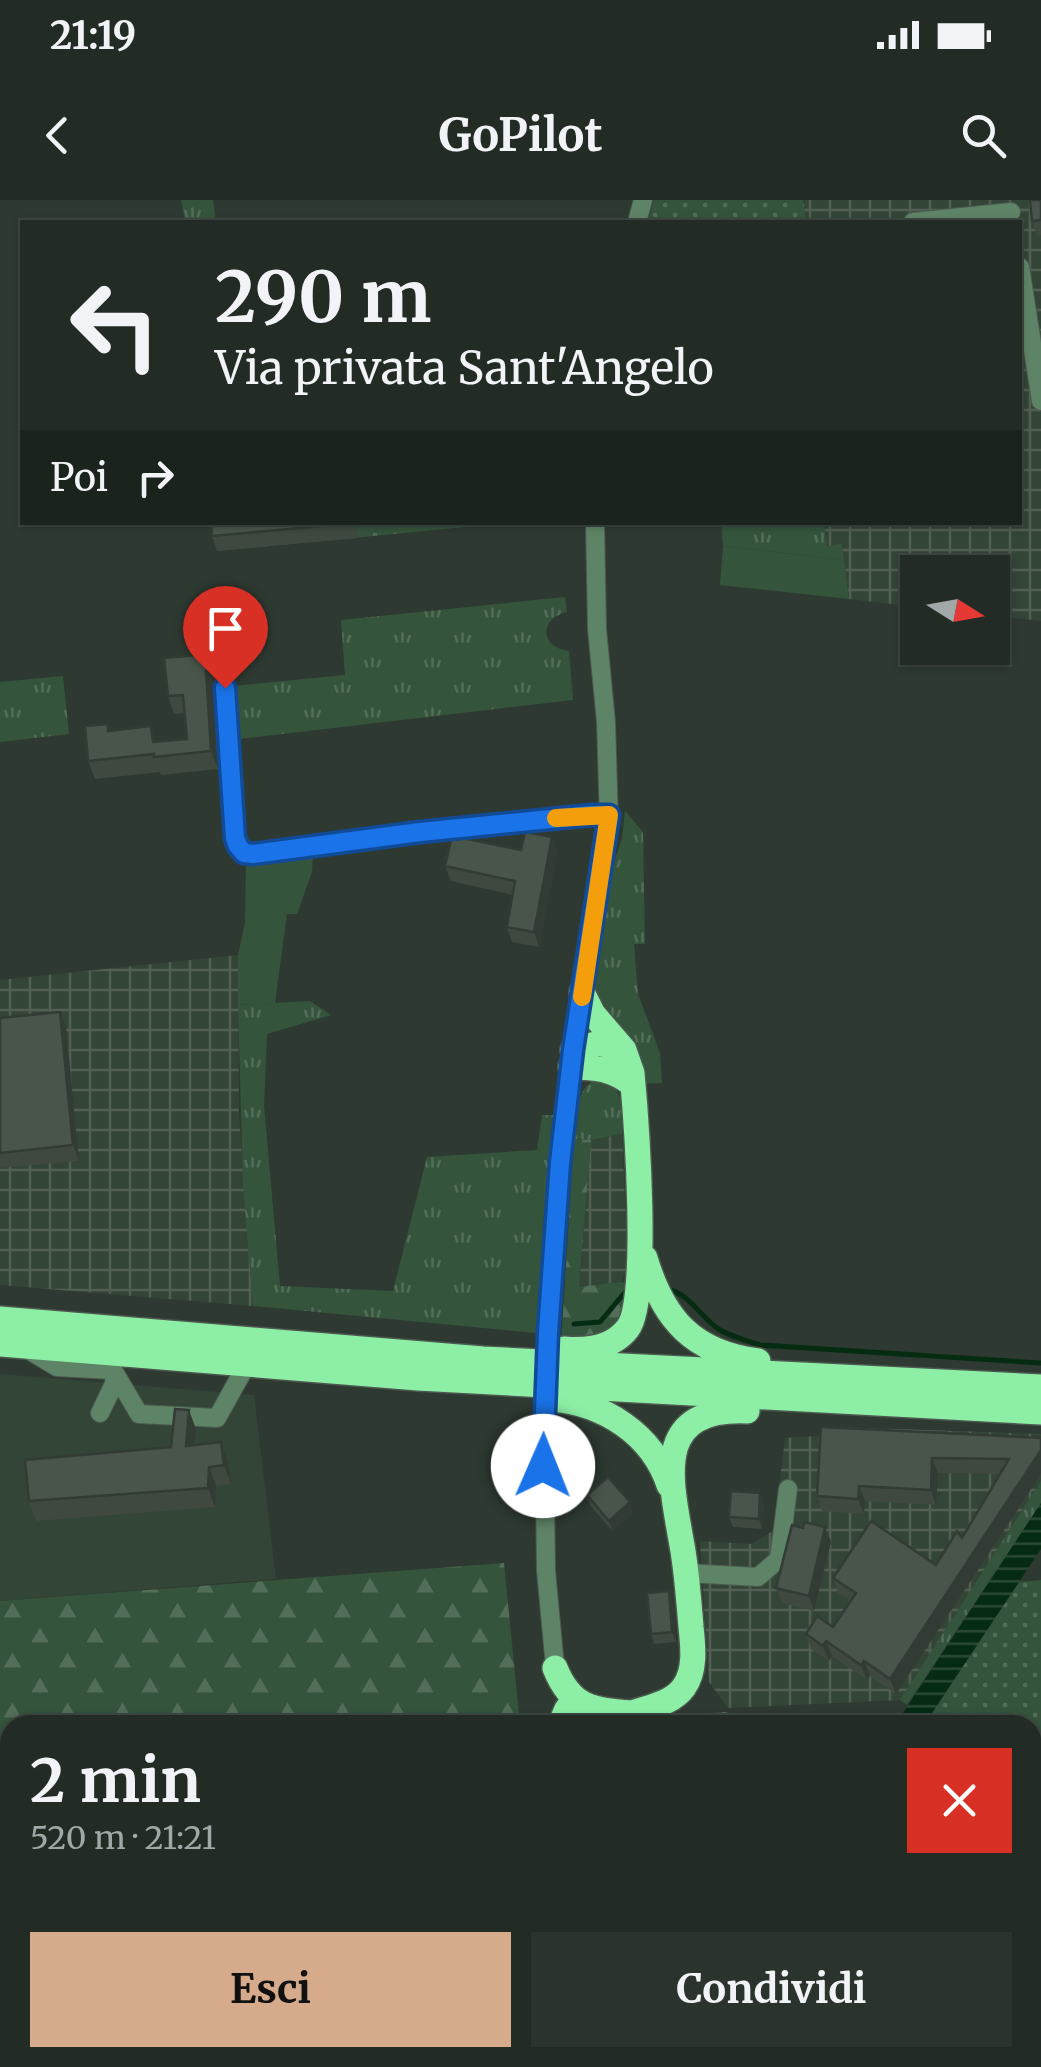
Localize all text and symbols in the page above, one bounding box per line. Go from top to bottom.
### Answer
text: 21:19 [50,12,136,59]
text: GoPilot [438,107,603,163]
icon: back [30,108,85,163]
icon: search [956,108,1011,163]
text: 290 m [215,253,431,341]
icon: left [50,260,180,390]
text: Via privata Sant'Angelo [215,340,714,396]
icon: right [128,450,183,505]
text: Poi [50,454,108,501]
north arrow [900,555,1010,665]
map controls [900,555,1010,665]
pin [183,586,268,689]
icon: arrive [198,601,253,656]
position arrow [491,1414,595,1518]
text: 2 min [30,1743,201,1818]
button: close [907,1748,1012,1853]
text: 520 m · 21:21 [30,1818,216,1858]
button: Esci [30,1932,511,2047]
button: Condividi [531,1932,1012,2047]

